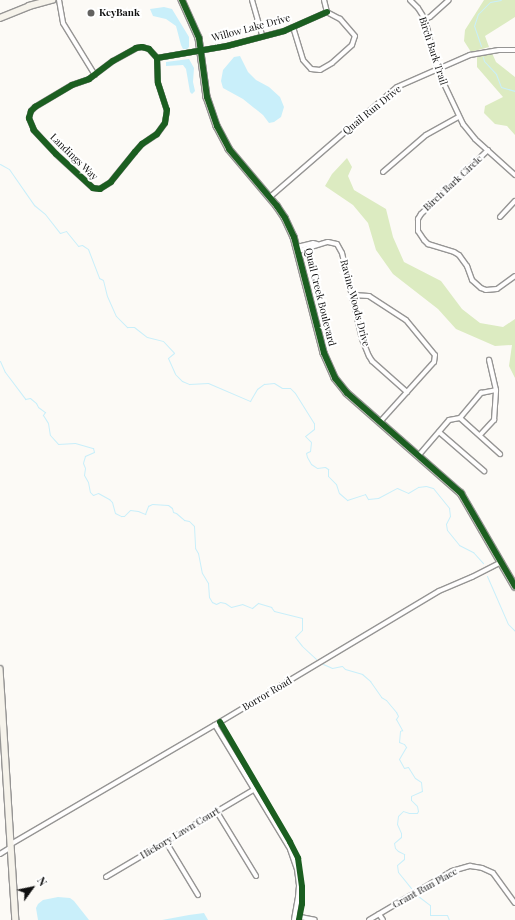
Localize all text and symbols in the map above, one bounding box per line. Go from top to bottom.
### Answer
place label: KeyBank [99,7,140,19]
marker: KeyBank [86,8,96,18]
street label: Willow Lake Drive [210,12,292,44]
street label: Birch Bark Trail [416,15,450,87]
street label: Quail Run Drive [340,83,404,137]
street label: Landings Way [47,131,101,183]
street label: Birch Bark Circle [421,152,485,214]
street label: Quail Creek Boulevard [302,247,338,347]
street label: Ravine Woods Drive [338,258,372,348]
street label: Borror Road [240,675,294,713]
street label: Hickory Lawn Court [138,804,222,862]
street label: Grant Run Place [390,865,460,911]
north arrow [12,868,52,908]
text: N [34,874,51,889]

